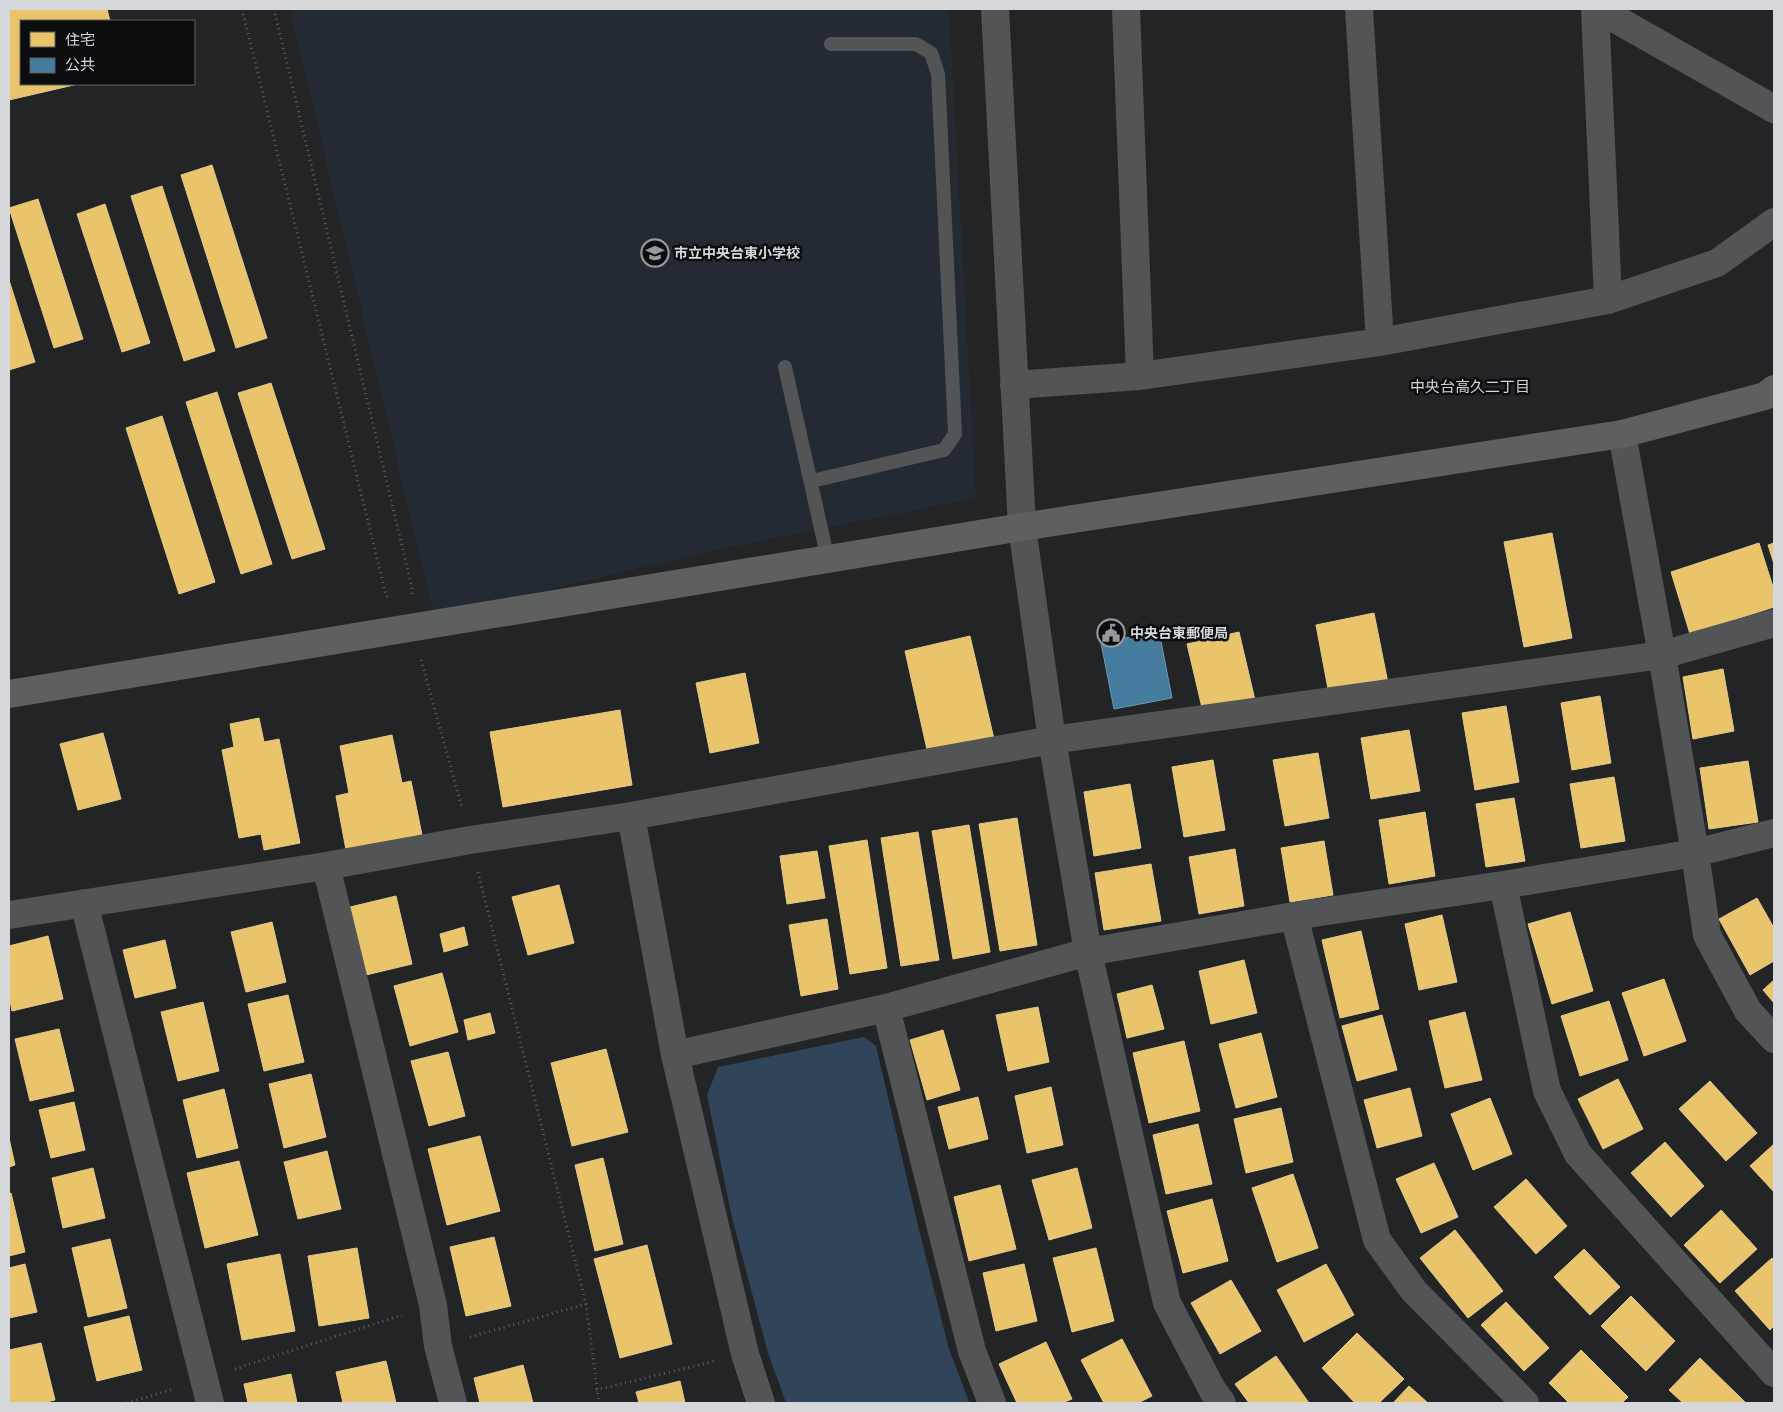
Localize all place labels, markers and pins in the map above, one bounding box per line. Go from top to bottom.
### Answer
school or university icon: 市立中央台東小学校 [640,238,670,268]
place label: 市立中央台東小学校 [674,245,800,262]
public building icon: 中央台東郵便局 [1096,618,1126,648]
place label: 中央台東郵便局 [1130,625,1228,642]

